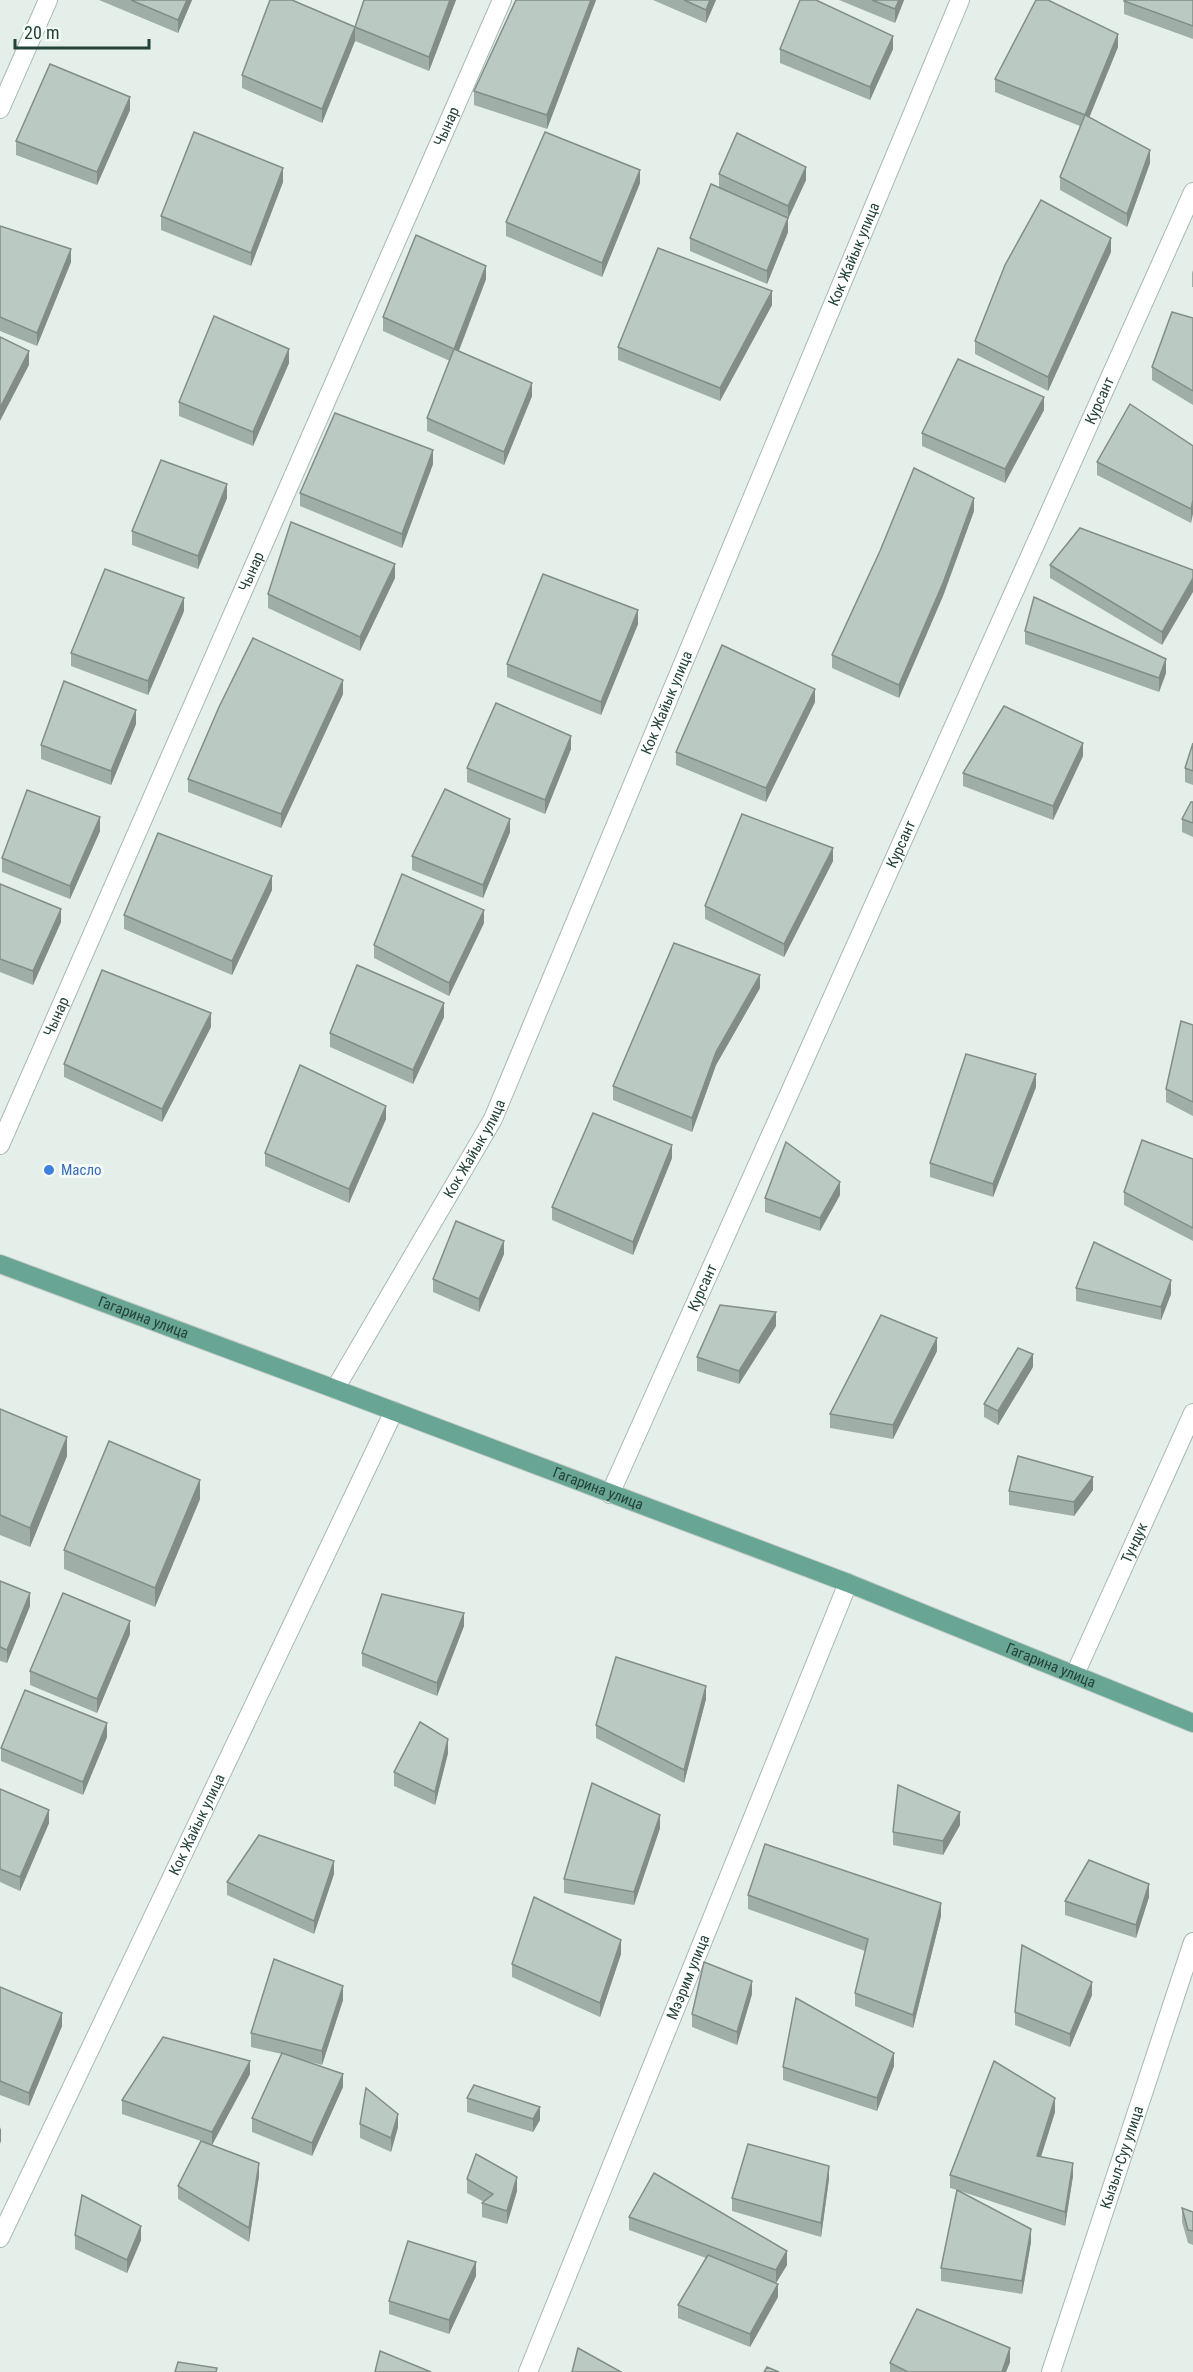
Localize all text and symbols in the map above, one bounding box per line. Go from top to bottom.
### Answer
scale bar [15,12,148,50]
text: 20 m [24,22,59,43]
street label: Чынар [430,104,463,149]
street label: Кок Жайык улица [824,200,883,308]
street label: Курсант [1081,374,1118,427]
street label: Чынар [235,549,268,594]
street label: Кок Жайык улица [637,648,696,757]
street label: Курсант [883,818,919,871]
street label: Чынар [40,994,73,1039]
street label: Кок Жайык улица [440,1097,509,1201]
place label: Масло [61,1161,102,1179]
marker: Масло [42,1163,56,1177]
street label: Курсант [684,1261,721,1314]
street label: Гагарина улица [96,1292,191,1343]
street label: Гагарина улица [550,1463,646,1514]
street label: Тундук [1117,1520,1151,1566]
street label: Гагарина улица [1003,1639,1098,1692]
street label: Кок Жайык улица [165,1771,229,1878]
street label: Мээрим улица [663,1932,713,2022]
street label: Кызыл-Суу улица [1096,2103,1147,2211]

